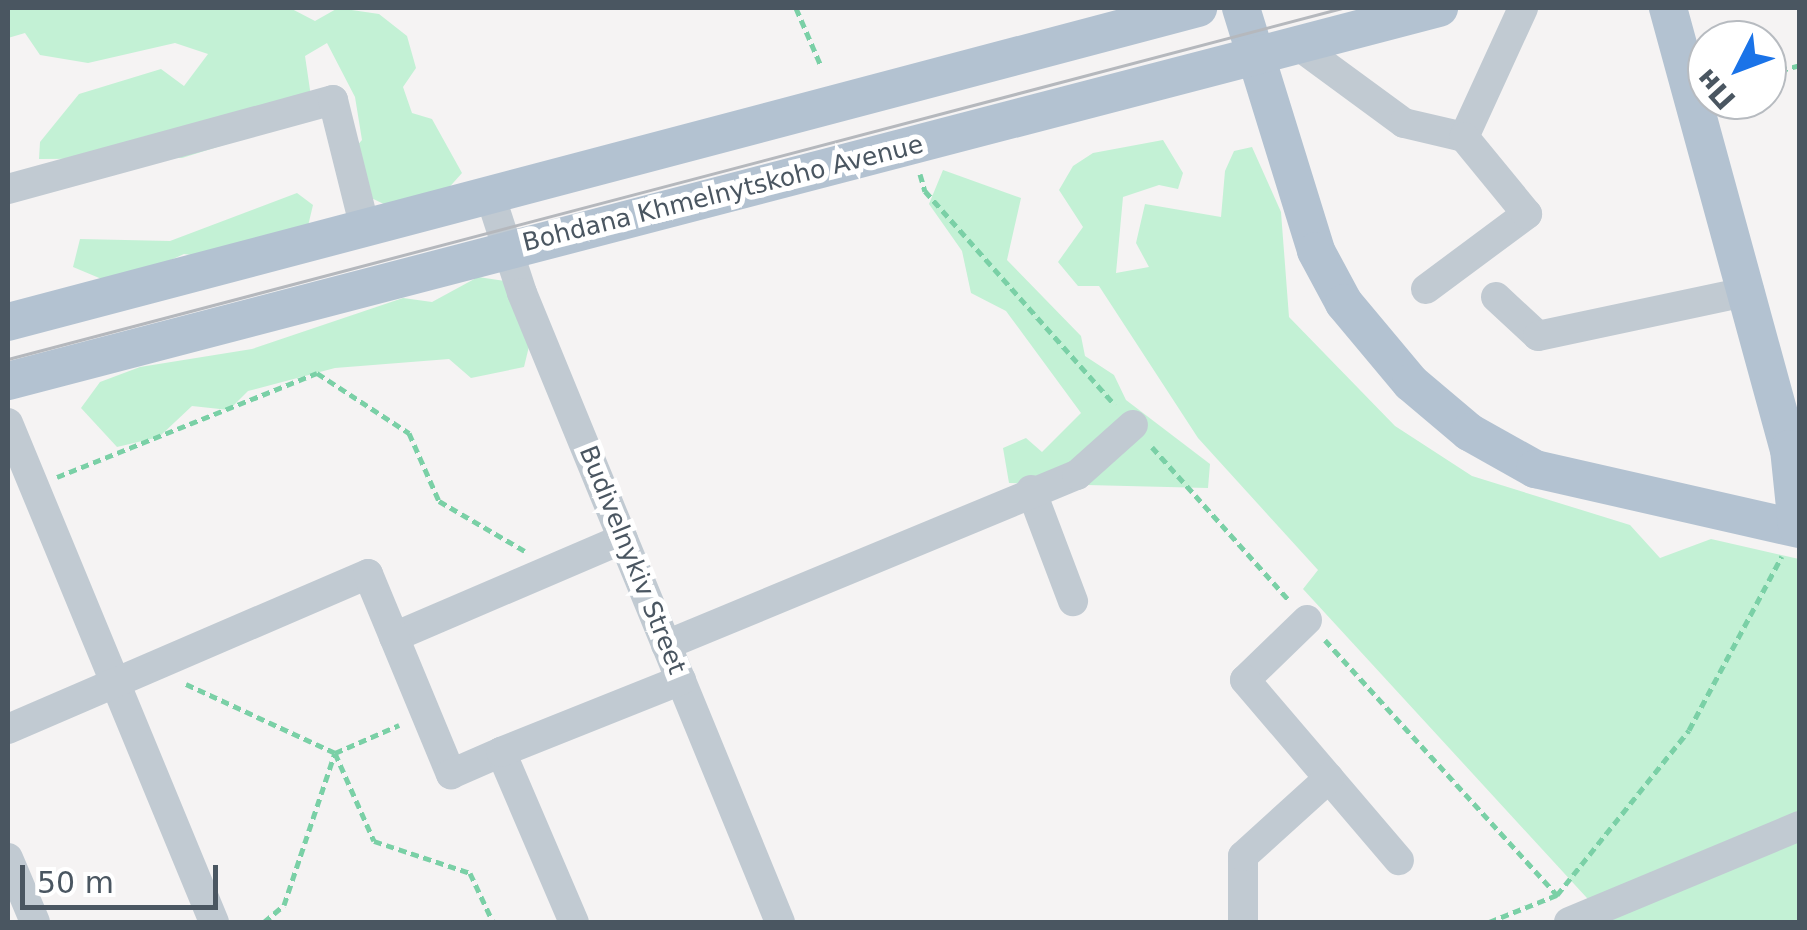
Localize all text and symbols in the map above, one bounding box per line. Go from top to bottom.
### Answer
north arrow [1687,20,1787,120]
text: Пн [1689,62,1742,116]
street label: Bohdana Khmelnytskoho Avenue [520,130,926,258]
street label: Budivelnykiv Street [572,441,692,679]
scale bar [25,845,222,907]
text: 50 m [37,865,114,900]

